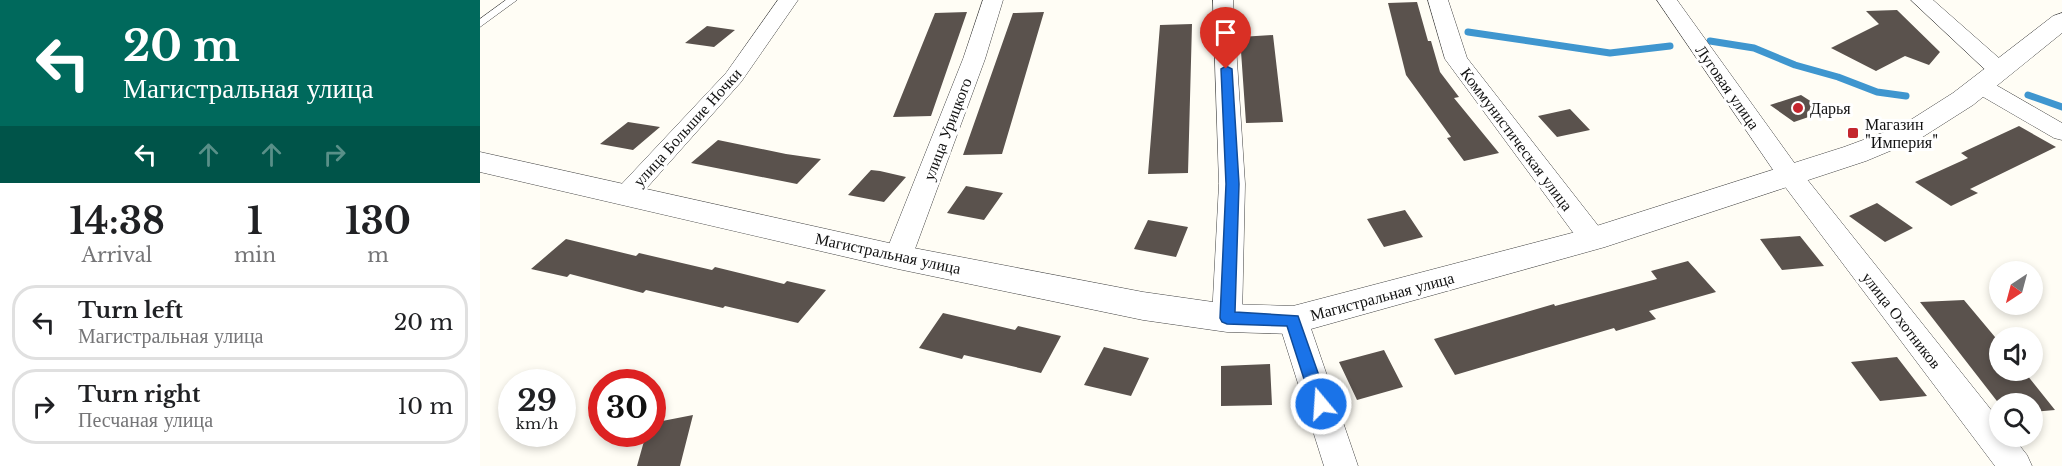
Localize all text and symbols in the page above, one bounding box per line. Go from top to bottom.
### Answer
pin [1200,7,1251,69]
icon: arrive [1209,16,1242,49]
text: 20 m [123,20,240,72]
icon: left [24,24,102,102]
street label: Луговая улица [1692,41,1764,133]
street label: улица Большие Ночки [629,63,746,190]
street label: Коммунистическая улица [1457,63,1577,215]
text: Магистральная улица [123,72,373,105]
street label: улица Урицкого [918,75,976,183]
place label: Дарья [1810,98,1851,118]
marker: Дарья [1791,101,1805,115]
place label: Магазин "Империя" [1865,114,1938,152]
marker: Магазин "Империя" [1846,126,1860,140]
icon: left [129,138,162,171]
icon: ahead [192,138,225,171]
icon: ahead [255,138,288,171]
icon: right [318,138,351,171]
text: 14:38 [69,199,165,244]
text: 1 [247,199,263,244]
text: 130 [345,199,411,244]
street label: Магистральная улица [813,228,963,278]
text: Arrival [82,243,152,267]
text: min [234,243,276,267]
text: m [367,243,389,267]
north arrow [1989,261,2043,315]
map controls [1989,261,2043,447]
street label: Магистральная улица [1308,267,1456,325]
street label: улица Охотников [1858,268,1946,373]
text: Turn left [78,297,183,324]
icon: left [27,306,60,339]
text: 20 m [394,309,453,336]
text: Магистральная улица [78,324,264,348]
button: sound [1989,327,2043,381]
speed limit sign: 30 [588,369,666,447]
position arrow [1289,372,1353,436]
text: Turn right [78,381,200,408]
text: 29 [517,382,557,419]
icon: right [27,390,60,423]
text: 10 m [398,393,453,420]
button: search [1989,393,2043,447]
text: Песчаная улица [78,408,213,432]
text: km/h [516,414,558,433]

